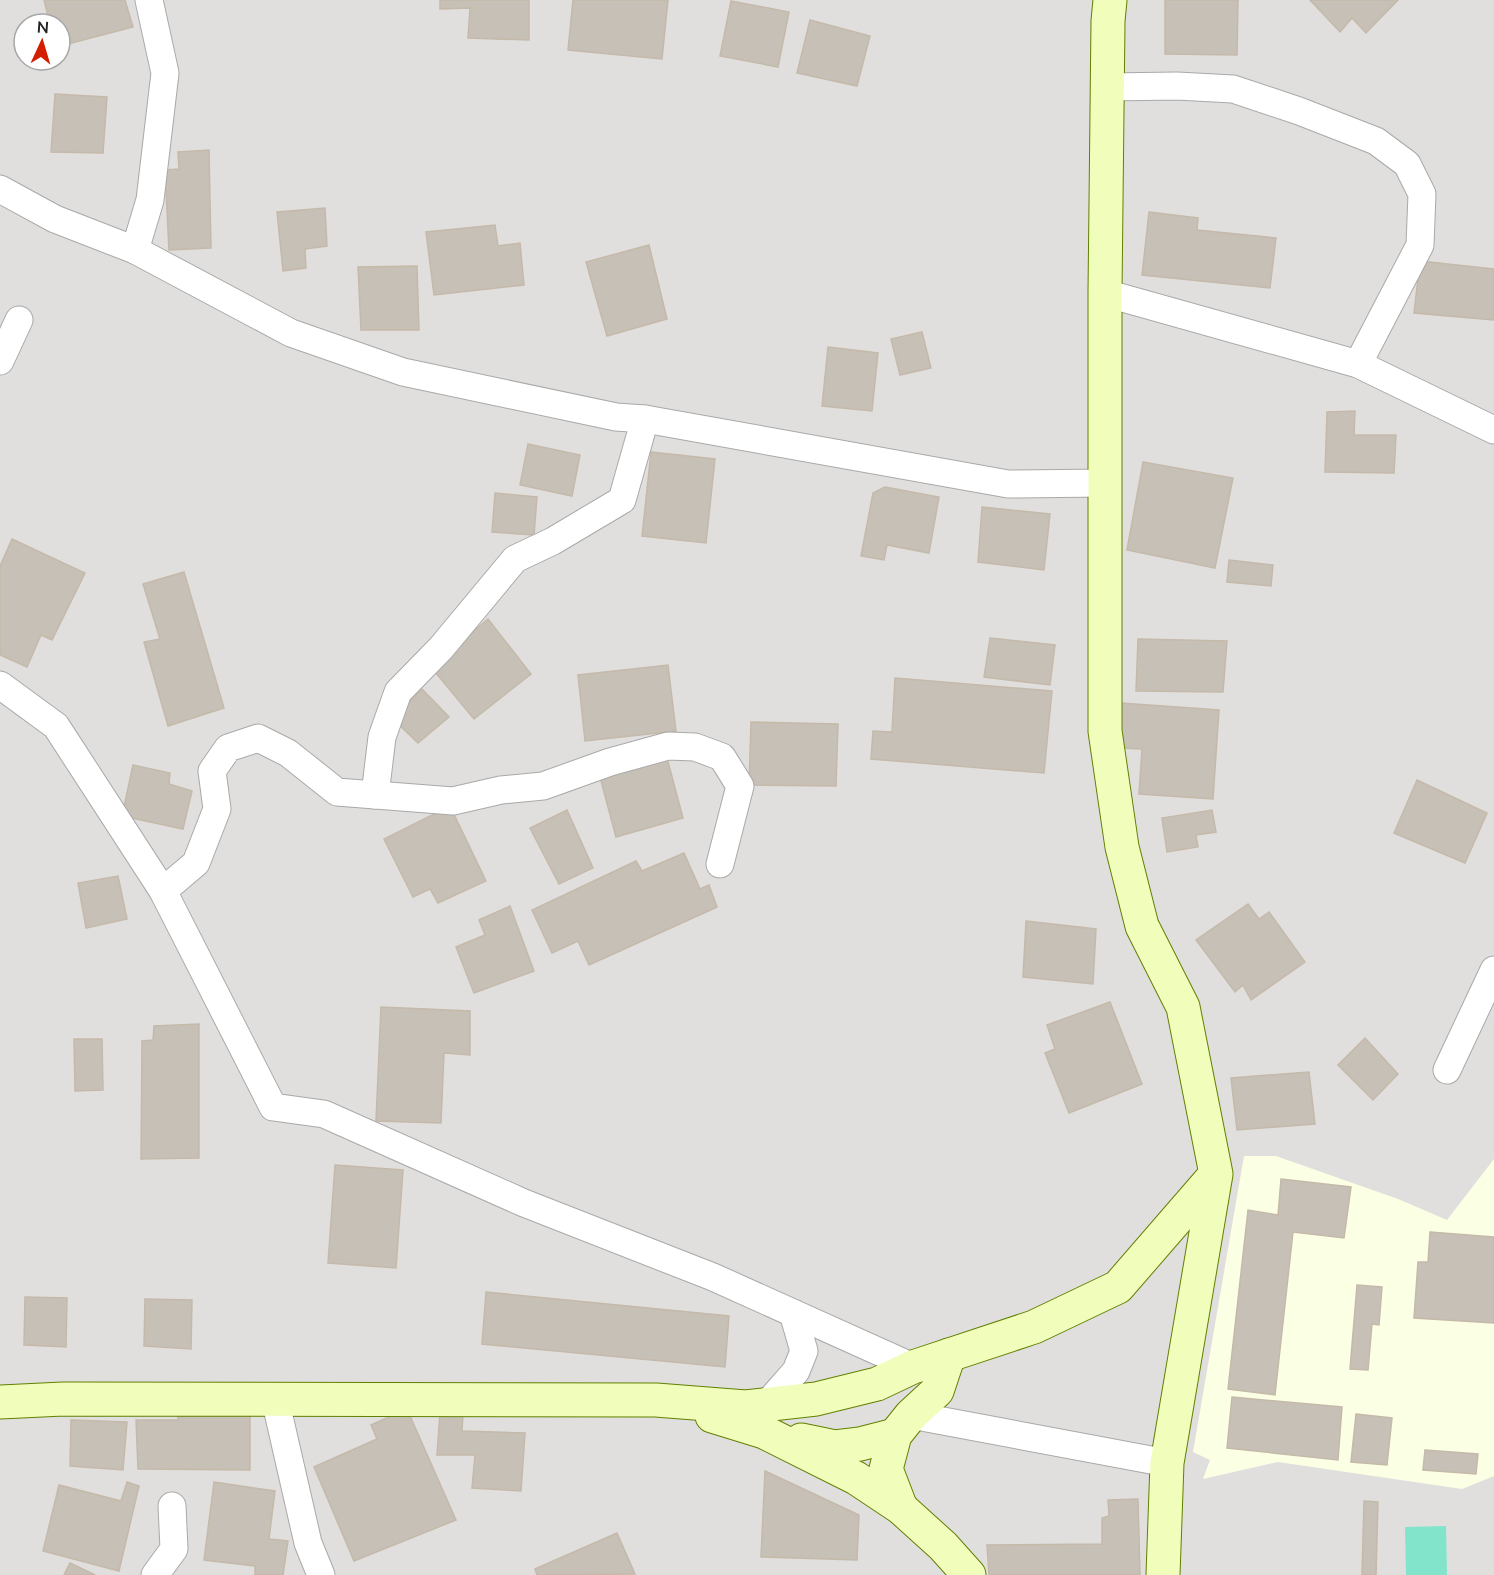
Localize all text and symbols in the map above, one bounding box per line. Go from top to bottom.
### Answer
north arrow [12,12,72,72]
text: N [36,17,50,37]

